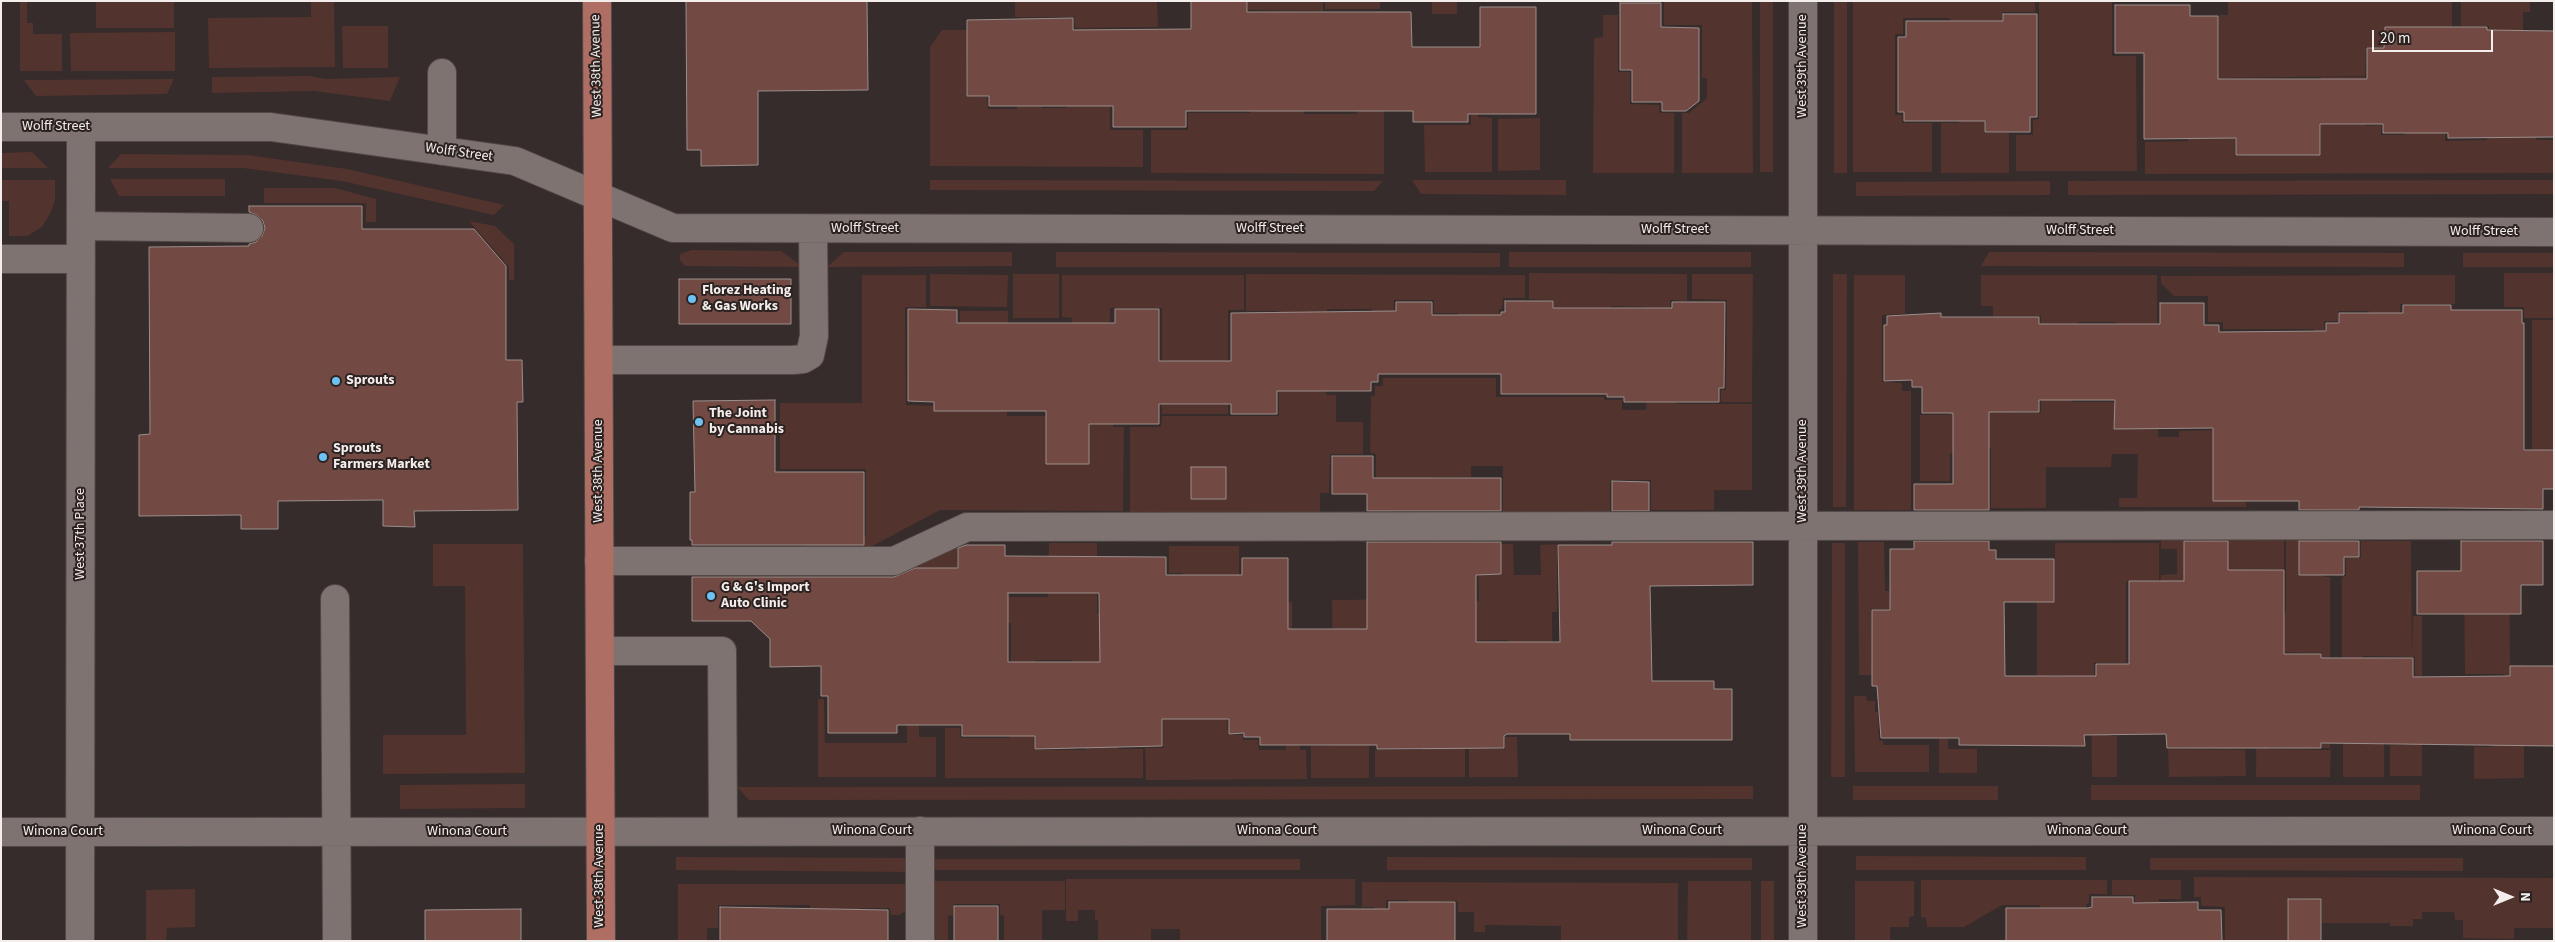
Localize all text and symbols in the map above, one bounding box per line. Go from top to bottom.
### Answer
street label: West 38th Avenue [588,14,606,118]
street label: West 39th Avenue [1795,14,1811,118]
scale bar [2375,20,2496,52]
text: 20 m [2380,28,2410,49]
street label: Wolff Street [22,119,90,135]
street label: Wolff Street [424,140,494,166]
street label: Wolff Street [831,221,899,237]
street label: Wolff Street [1236,221,1304,237]
street label: Wolff Street [1641,222,1709,238]
street label: Wolff Street [2046,223,2114,239]
street label: Wolff Street [2450,224,2518,240]
place label: Florez Heating & Gas Works [702,283,791,316]
marker: Florez Heating & Gas Works [686,293,698,305]
place label: Sprouts [346,373,394,389]
marker: Sprouts [330,375,342,387]
place label: The Joint by Cannabis [709,406,784,438]
marker: The Joint by Cannabis [693,416,705,428]
street label: West 38th Avenue [591,419,607,523]
street label: West 39th Avenue [1795,419,1811,523]
place label: Sprouts Farmers Market [333,441,430,474]
marker: Sprouts Farmers Market [317,451,329,463]
street label: West 37th Place [73,488,89,580]
place label: G & G's Import Auto Clinic [721,580,810,612]
marker: G & G's Import Auto Clinic [705,590,717,602]
street label: Winona Court [832,823,912,839]
street label: Winona Court [1237,823,1317,839]
street label: Winona Court [1642,823,1722,839]
street label: Winona Court [2047,823,2127,839]
street label: Winona Court [2452,823,2532,839]
street label: Winona Court [23,824,103,840]
street label: Winona Court [427,824,507,840]
street label: West 38th Avenue [592,824,608,928]
street label: West 39th Avenue [1795,824,1811,928]
north arrow [2485,872,2535,922]
text: N [2515,892,2535,902]

